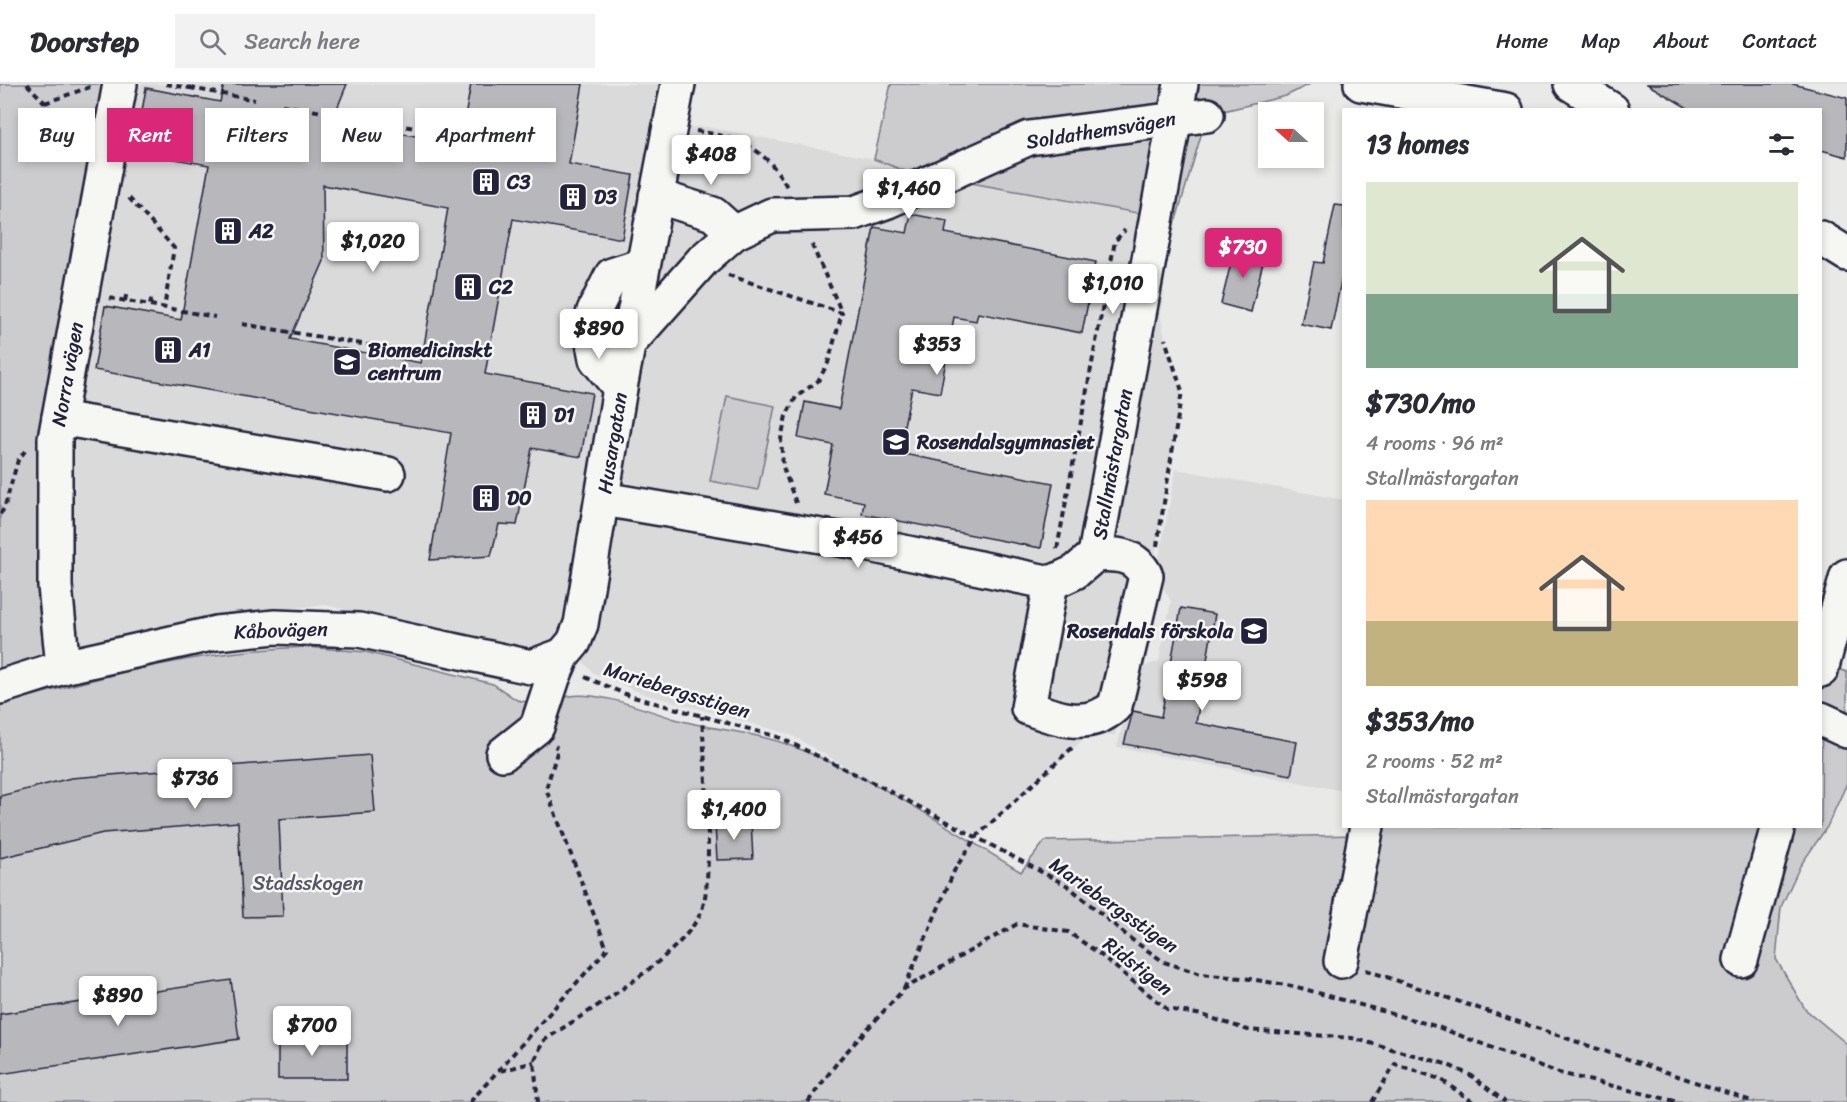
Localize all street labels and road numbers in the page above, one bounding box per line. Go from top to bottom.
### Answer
street label: Soldathemsvägen [1024,101,1179,160]
street label: Norra vägen [41,319,94,429]
street label: Stallmästargatan [1082,386,1143,542]
street label: Husargatan [587,390,638,496]
street label: Kåbovägen [234,611,329,650]
street label: Mariebergsstigen [599,652,754,729]
street label: Mariebergsstigen [1042,848,1186,963]
street label: Ridstigen [1095,928,1181,1005]

